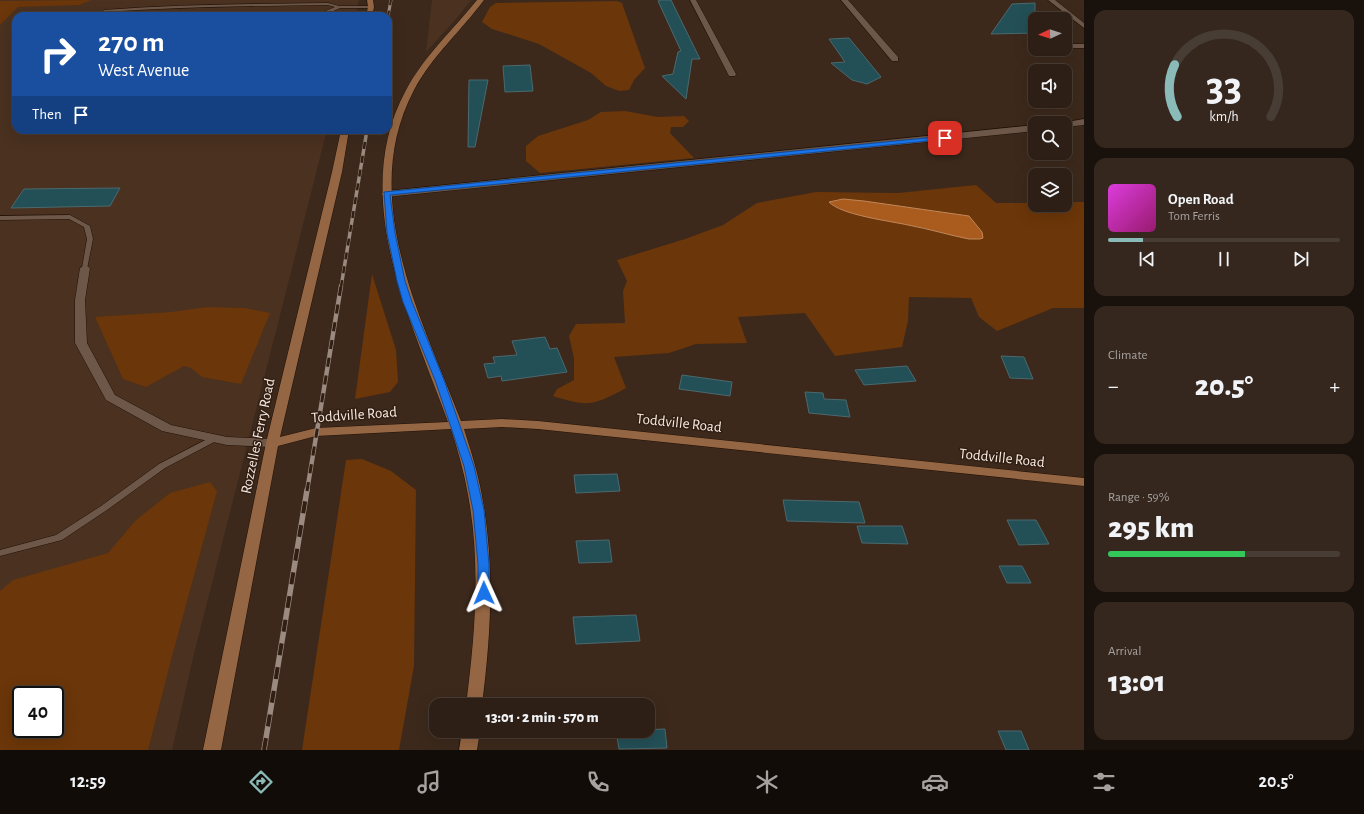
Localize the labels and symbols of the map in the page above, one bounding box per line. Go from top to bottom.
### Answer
north arrow [1028,12,1072,56]
pin [928,121,962,155]
street label: Rozzelles Ferry Road [238,377,278,495]
street label: Toddville Road [311,405,398,425]
street label: Toddville Road [636,411,723,435]
street label: Toddville Road [959,446,1046,470]
position arrow [463,572,505,614]
speed limit sign: 40 [12,686,64,738]

